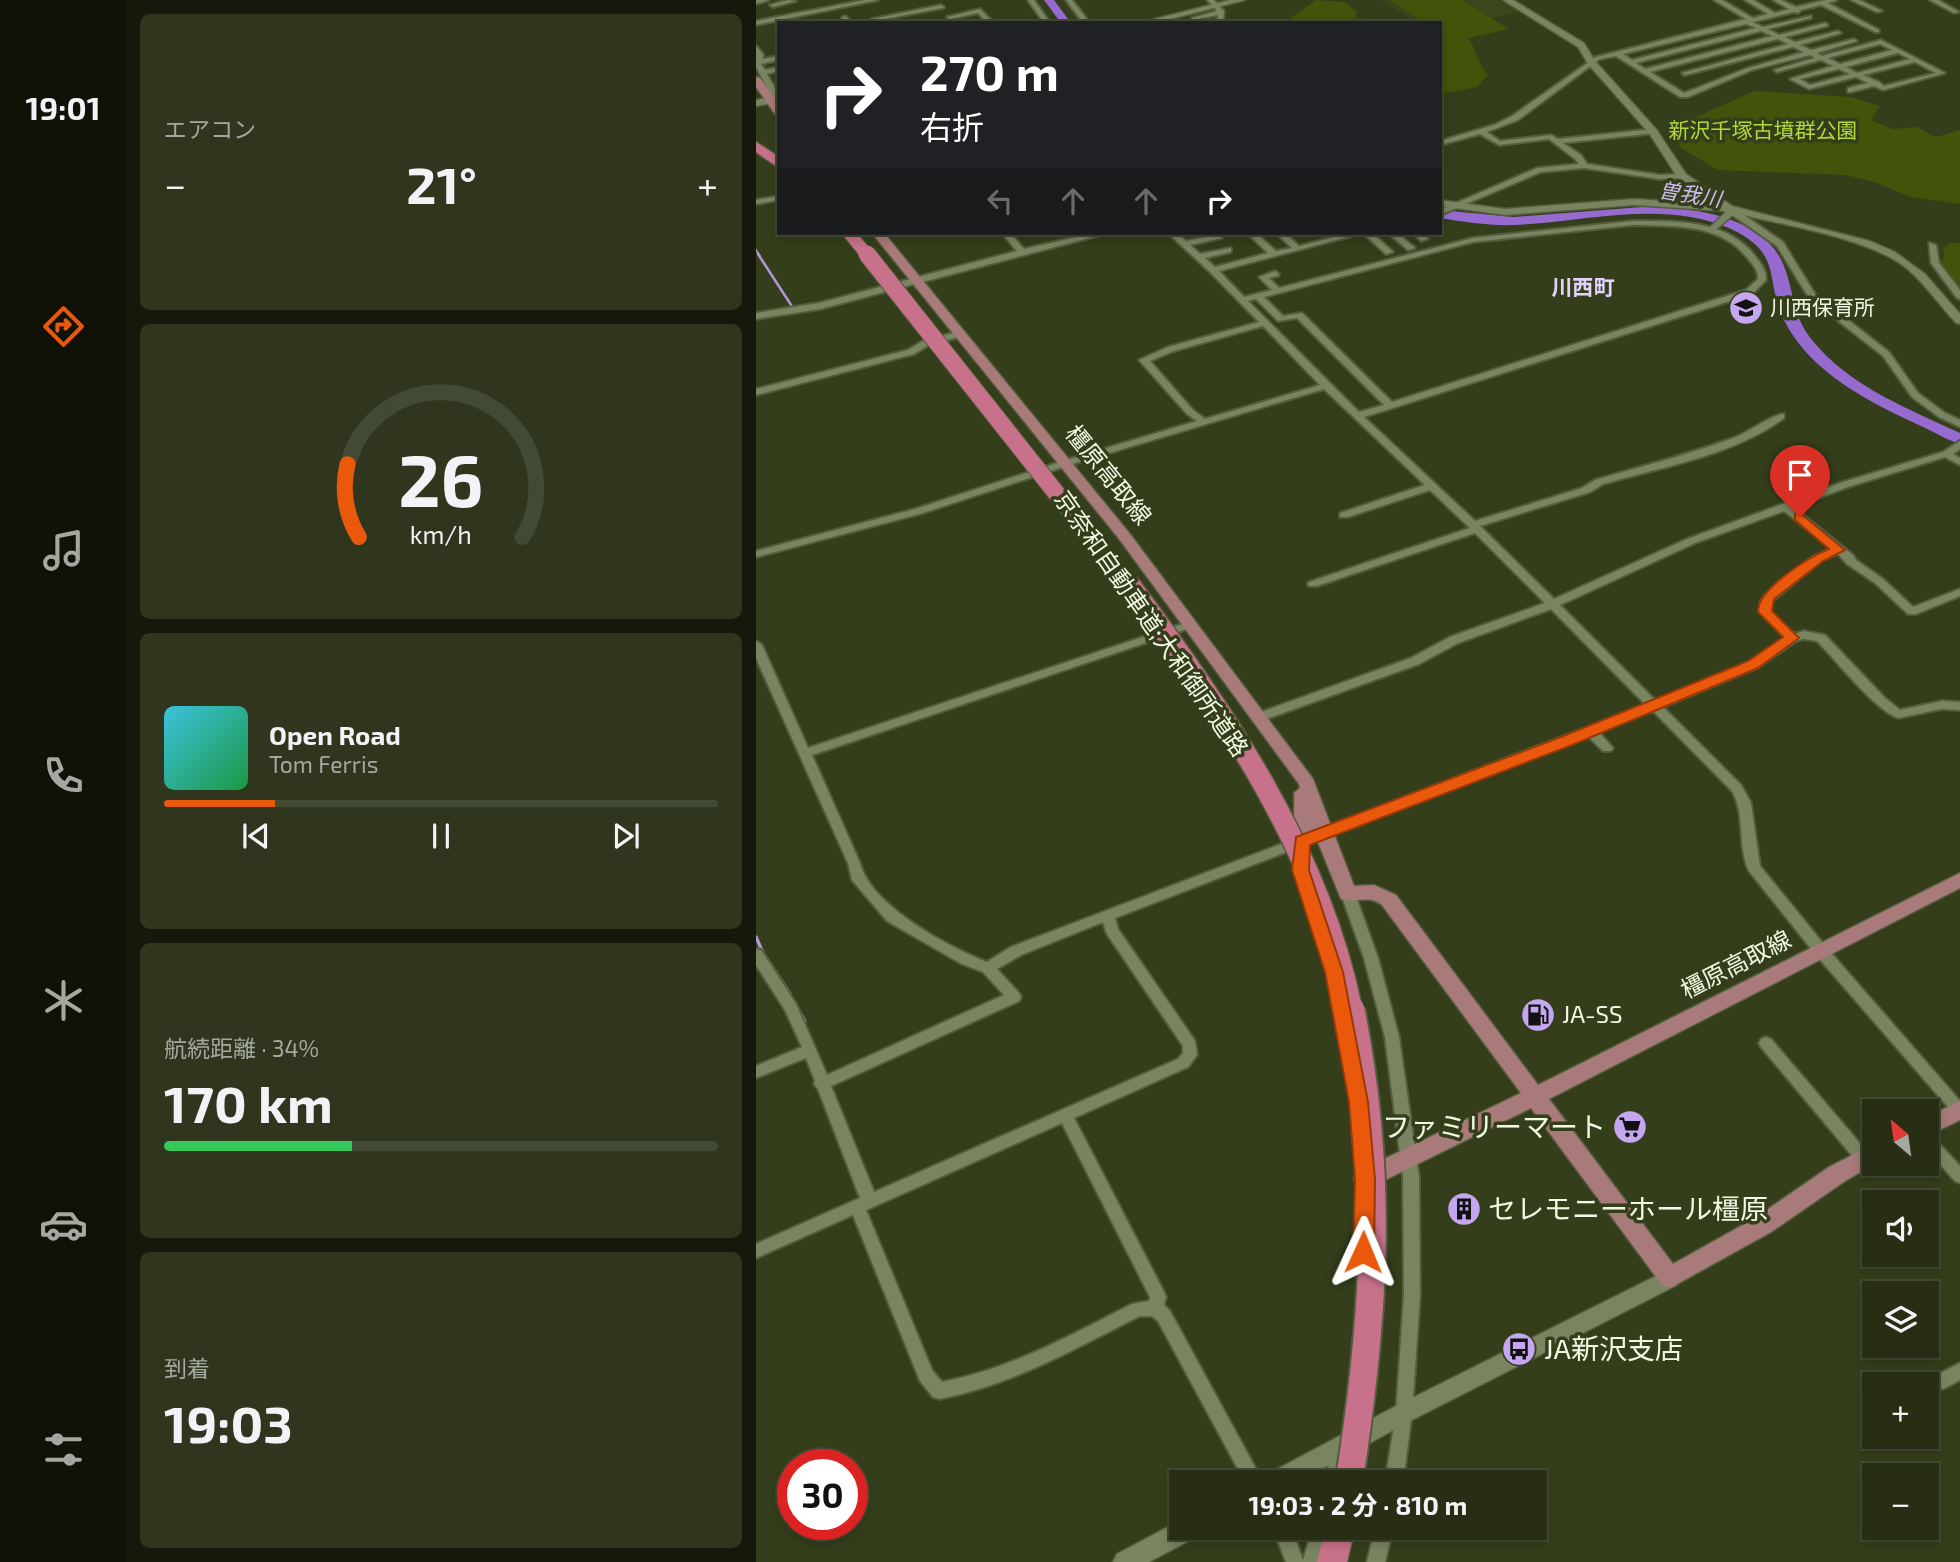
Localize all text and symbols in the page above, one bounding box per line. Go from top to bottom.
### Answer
text: 270 m [920,42,1059,101]
icon: right [805,49,896,140]
text: 19:01 [26,88,100,126]
text: 右折 [920,107,984,145]
text: エアコン [164,115,256,143]
park label: 新沢千塚古墳群公園 [1669,117,1858,142]
text: 21° [406,152,477,214]
text: − [164,161,186,207]
text: + [697,161,718,207]
water label: 曽我川 [1657,176,1725,211]
icon: left [981,182,1019,220]
icon: ahead [1054,182,1092,220]
icon: ahead [1127,182,1165,220]
icon: right [1200,182,1238,220]
district label: 川西町 [1552,274,1615,299]
school or university icon: 川西保育所 [1727,289,1765,327]
place label: 川西保育所 [1770,294,1875,319]
icon: directions [39,302,88,351]
street label: 橿原高取線 [1060,418,1158,530]
text: 26 [398,435,484,523]
pin [1770,445,1830,517]
icon: arrive [1781,456,1819,494]
street label: 京奈和自動車道;大和御所道路 [1049,485,1255,762]
text: km/h [410,519,472,549]
icon: music [39,526,88,575]
text: Open Road [269,719,401,750]
text: Tom Ferris [269,750,378,778]
icon: phone [39,751,88,800]
icon: previous [237,817,275,855]
icon: pause [422,817,460,855]
icon: next [607,817,645,855]
street label: 橿原高取線 [1675,924,1795,1004]
icon: climate [39,976,88,1025]
fuel station icon: JA-SS [1519,996,1557,1034]
place label: JA-SS [1562,999,1623,1028]
text: 航続距離 · 34% [164,1034,319,1062]
text: 170 km [164,1071,333,1133]
north arrow [1862,1099,1939,1176]
map controls [1862,1099,1939,1540]
supermarket icon: ファミリーマート [1611,1108,1649,1146]
place label: ファミリーマート [1382,1109,1606,1143]
building icon: セレモニーホール橿原 [1445,1190,1483,1228]
button: sound [1862,1190,1939,1267]
place label: セレモニーホール橿原 [1488,1191,1768,1225]
icon: car [39,1200,88,1249]
position arrow [1326,1215,1400,1289]
button: layers [1862,1281,1939,1358]
bus stop icon: JA新沢支店 [1500,1330,1538,1368]
place label: JA新沢支店 [1544,1331,1683,1365]
text: 到着 [164,1354,210,1382]
button: + [1862,1372,1939,1449]
text: 19:03 [164,1391,293,1453]
icon: filters [39,1425,88,1474]
speed limit sign: 30 [777,1449,868,1540]
button: − [1862,1463,1939,1540]
text: 19:03 · 2 分 · 810 m [1249,1489,1468,1520]

